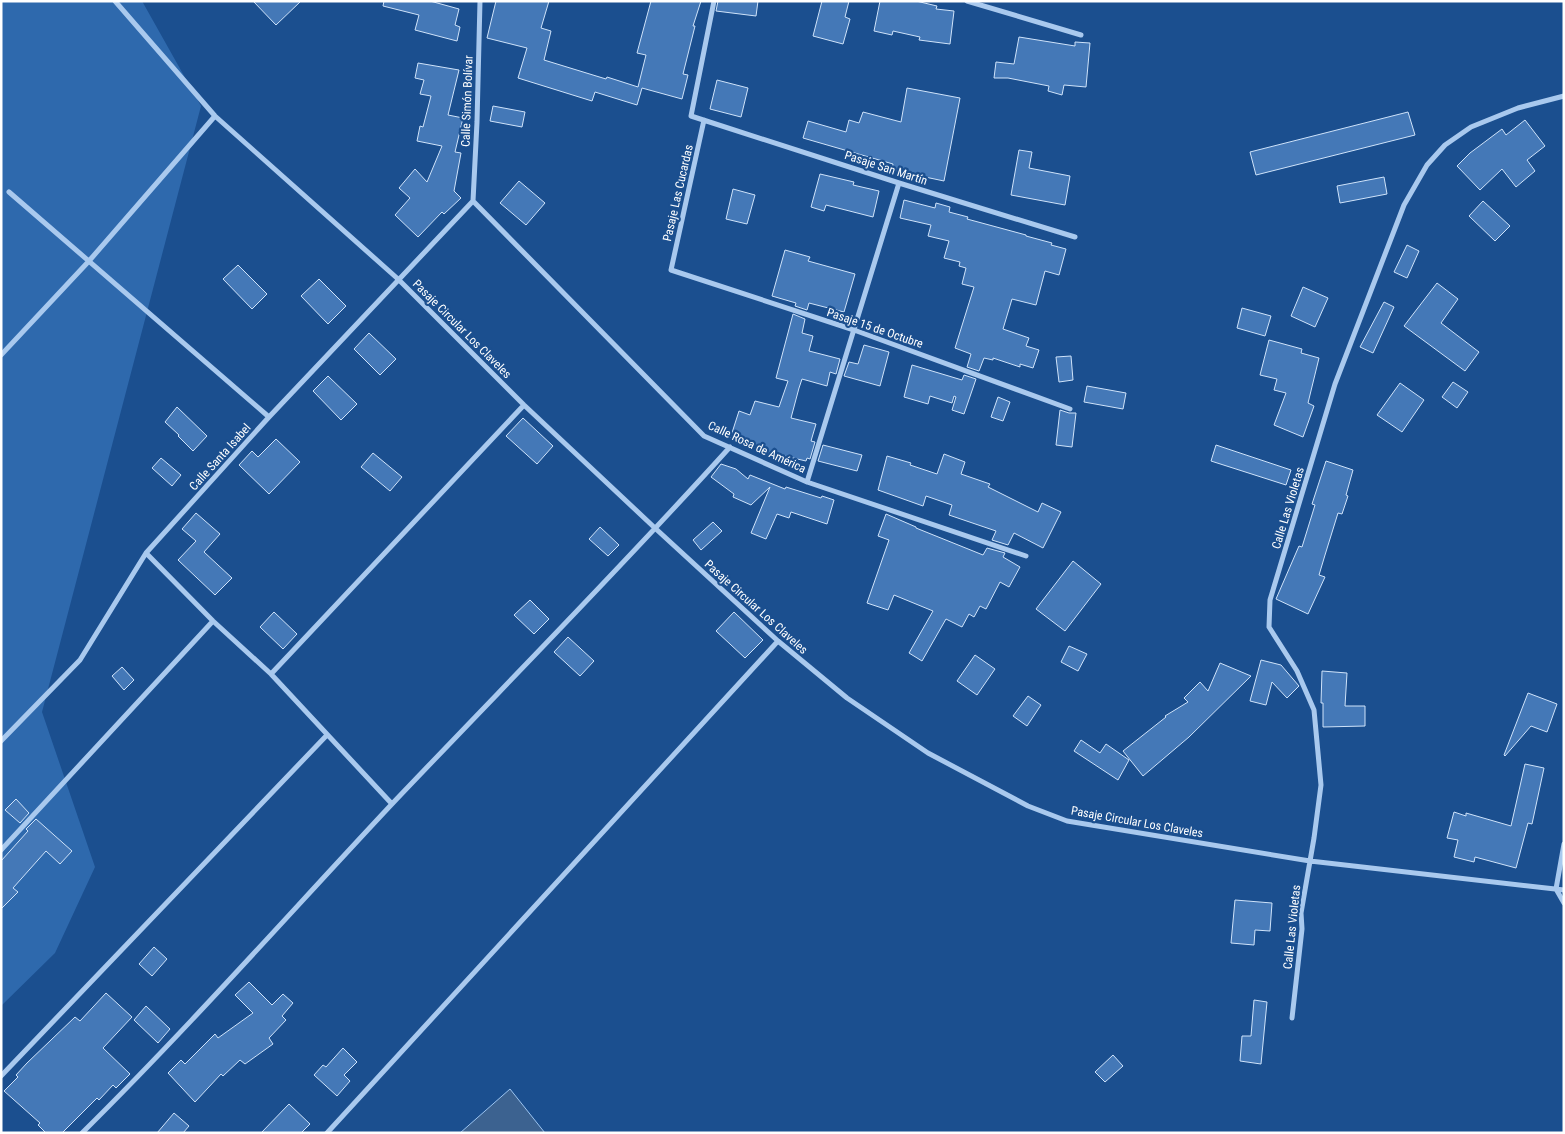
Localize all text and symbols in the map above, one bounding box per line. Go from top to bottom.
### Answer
street label: Calle Simón Bolívar [458,55,476,147]
street label: Pasaje Las Cucardas [660,143,696,243]
street label: Pasaje San Martín [843,148,929,188]
street label: Pasaje Circular Los Claveles [410,277,514,381]
street label: Pasaje 15 de Octubre [825,305,925,351]
street label: Calle Rosa de América [706,418,808,476]
street label: Calle Santa Isabel [186,421,254,493]
street label: Calle Las Violetas [1269,465,1307,551]
street label: Pasaje Circular Los Claveles [702,557,810,657]
street label: Pasaje Circular Los Claveles [1070,803,1204,841]
street label: Calle Las Violetas [1281,884,1303,970]

